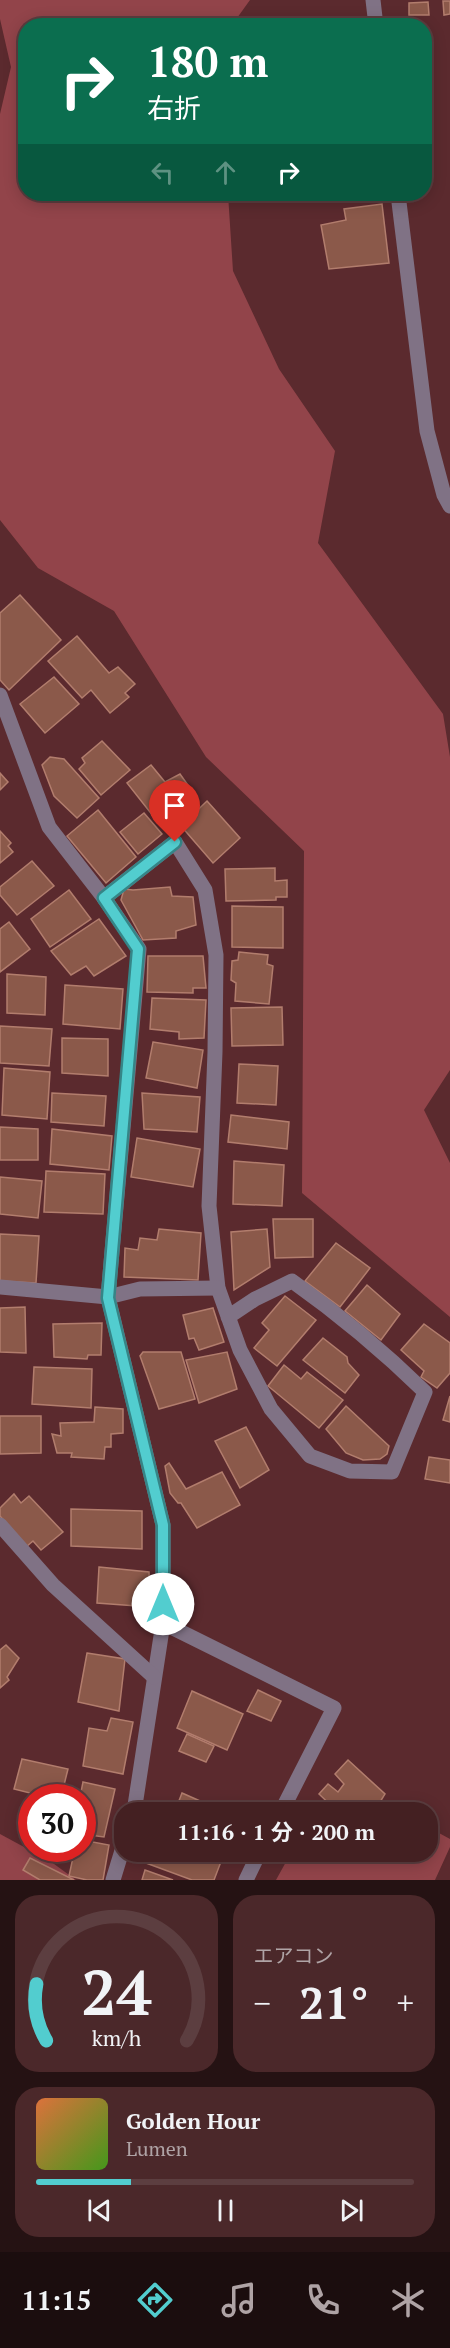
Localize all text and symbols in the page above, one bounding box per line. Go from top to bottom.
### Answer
text: 180 m [147,33,268,89]
icon: right [48,42,126,120]
text: 右折 [147,90,201,126]
icon: left [146,156,179,189]
icon: ahead [209,156,242,189]
icon: right [272,156,305,189]
pin [149,780,200,842]
icon: arrive [158,789,191,822]
position arrow [131,1572,195,1636]
speed limit sign: 30 [18,1784,96,1862]
text: 11:16 · 1 分 · 200 m [177,1817,375,1846]
text: エアコン [254,1942,334,1969]
text: 24 [81,1950,152,2033]
text: 21° [299,1972,368,2032]
text: − [254,1981,271,2024]
text: + [396,1981,414,2024]
text: km/h [91,2024,141,2052]
text: Golden Hour [126,2106,260,2135]
text: Lumen [126,2135,188,2162]
icon: previous [83,2194,116,2227]
icon: pause [209,2194,242,2227]
icon: next [335,2194,368,2227]
icon: directions [134,2279,176,2321]
icon: music [218,2279,260,2321]
icon: phone [302,2279,344,2321]
icon: climate [387,2279,429,2321]
text: 11:15 [21,2282,91,2318]

